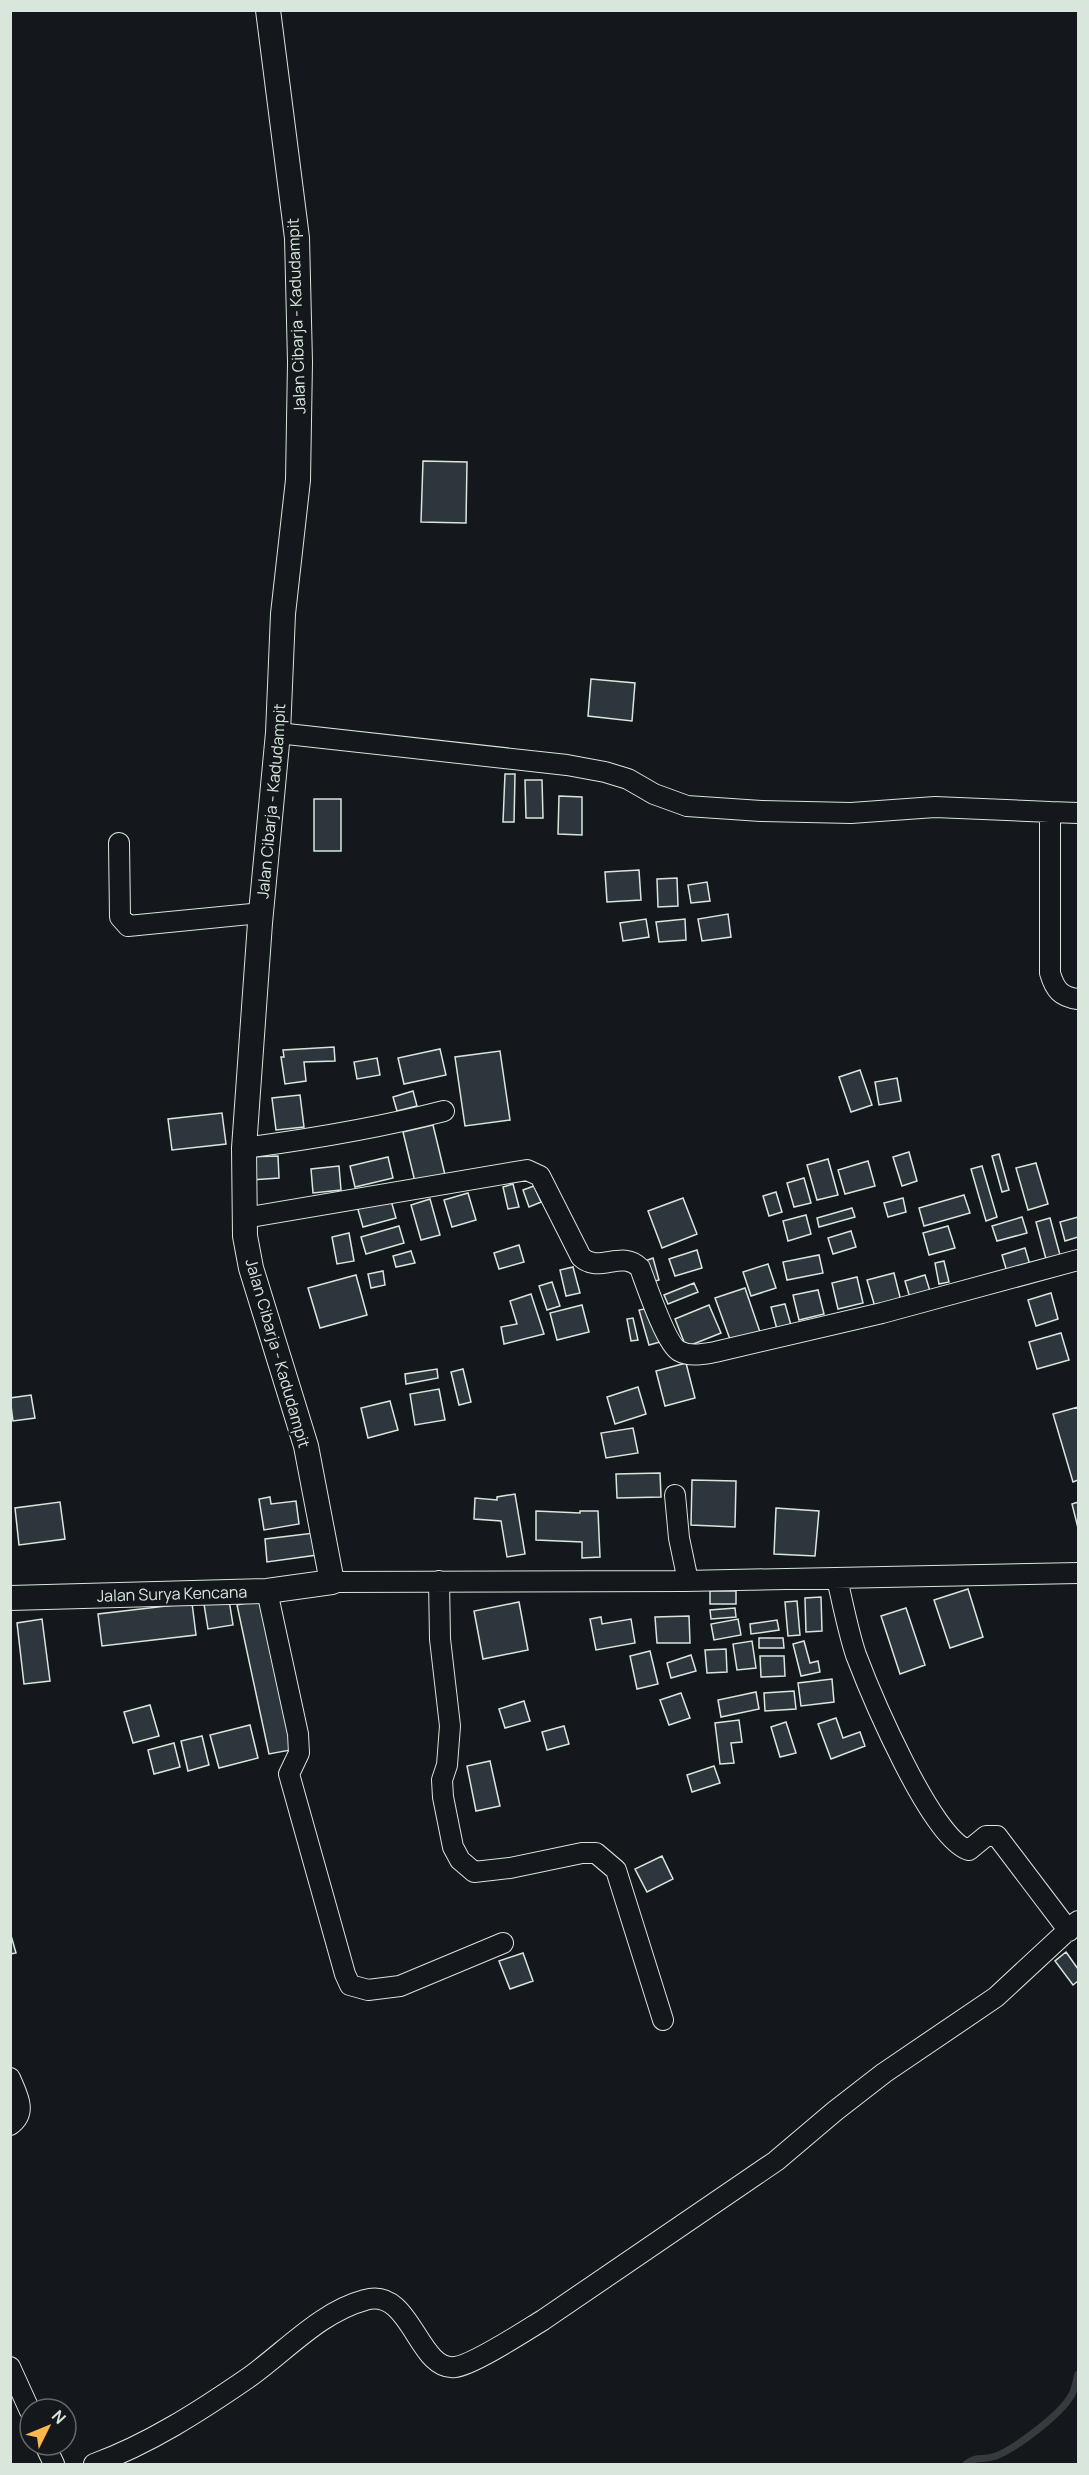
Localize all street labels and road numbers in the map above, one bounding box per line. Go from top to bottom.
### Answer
street label: Jalan Cibarja - Kadudampit [282,218,310,414]
street label: Jalan Cibarja - Kadudampit [251,703,290,900]
street label: Jalan Cibarja - Kadudampit [240,1256,316,1450]
street label: Jalan Surya Kencana [96,1581,247,1607]

